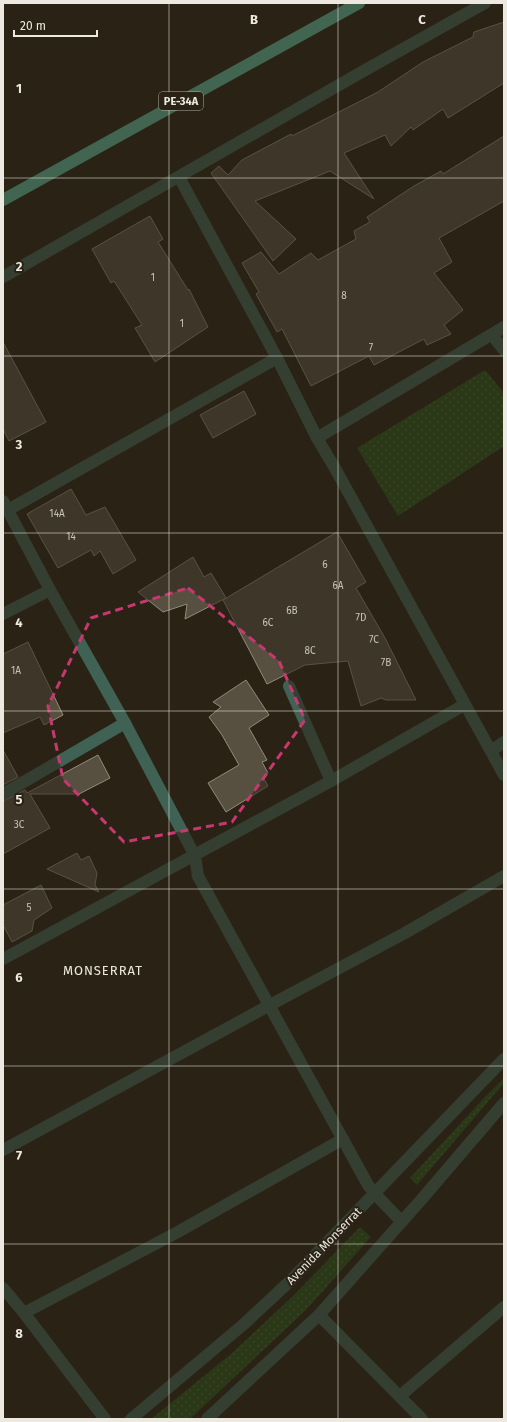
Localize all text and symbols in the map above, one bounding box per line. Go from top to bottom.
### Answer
scale bar [14,12,97,38]
text: B [250,12,258,27]
text: C [418,12,426,27]
text: 20 m [20,19,46,33]
text: 1 [16,81,22,96]
road number: PE-34A [159,92,203,110]
text: 2 [16,259,23,274]
house number: 1 [151,272,155,284]
house number: 8 [341,290,347,302]
house number: 1 [180,318,184,330]
house number: 7 [369,342,374,354]
text: 3 [15,437,23,452]
house number: 14A [49,508,65,520]
house number: 14 [66,531,77,543]
house number: 6 [322,559,328,571]
house number: 6A [332,580,344,592]
house number: 6B [286,605,298,617]
house number: 7D [356,612,366,624]
text: 4 [15,615,23,630]
house number: 6C [263,617,274,629]
house number: 7C [369,634,379,646]
house number: 8C [304,645,316,657]
house number: 7B [381,657,391,669]
house number: 1A [11,665,21,677]
text: 5 [16,792,23,807]
house number: 3C [14,819,25,831]
house number: 5 [26,902,32,914]
district label: MONSERRAT [63,963,143,978]
text: 6 [15,970,23,985]
text: 7 [16,1148,22,1163]
street label: Avenida Monserrat [284,1204,365,1287]
text: 8 [15,1326,23,1341]

